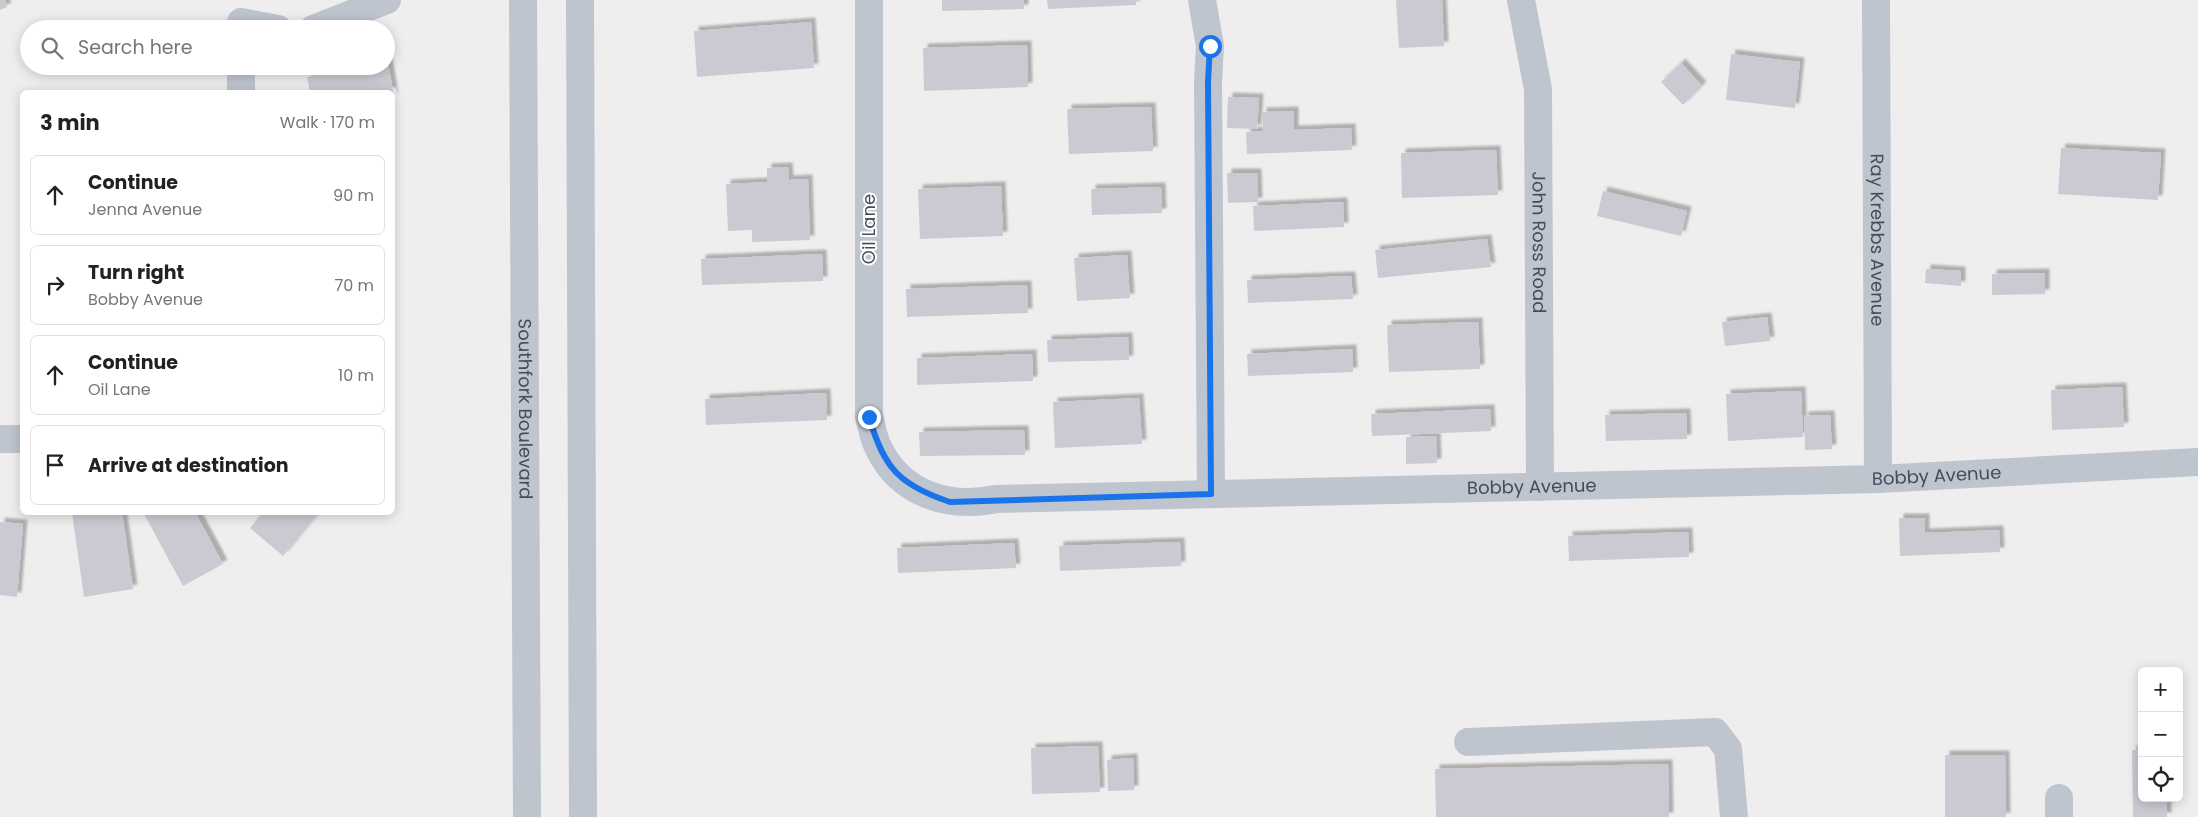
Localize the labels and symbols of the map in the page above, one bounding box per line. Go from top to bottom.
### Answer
route start [1199,35,1222,58]
street label: Ray Krebbs Avenue [1865,153,1890,327]
street label: John Ross Road [1526,171,1552,313]
street label: Oil Lane [856,194,881,264]
street label: Southfork Boulevard [513,318,538,500]
route end [858,406,881,429]
street label: Bobby Avenue [1872,459,2002,491]
street label: Bobby Avenue [1467,472,1597,500]

